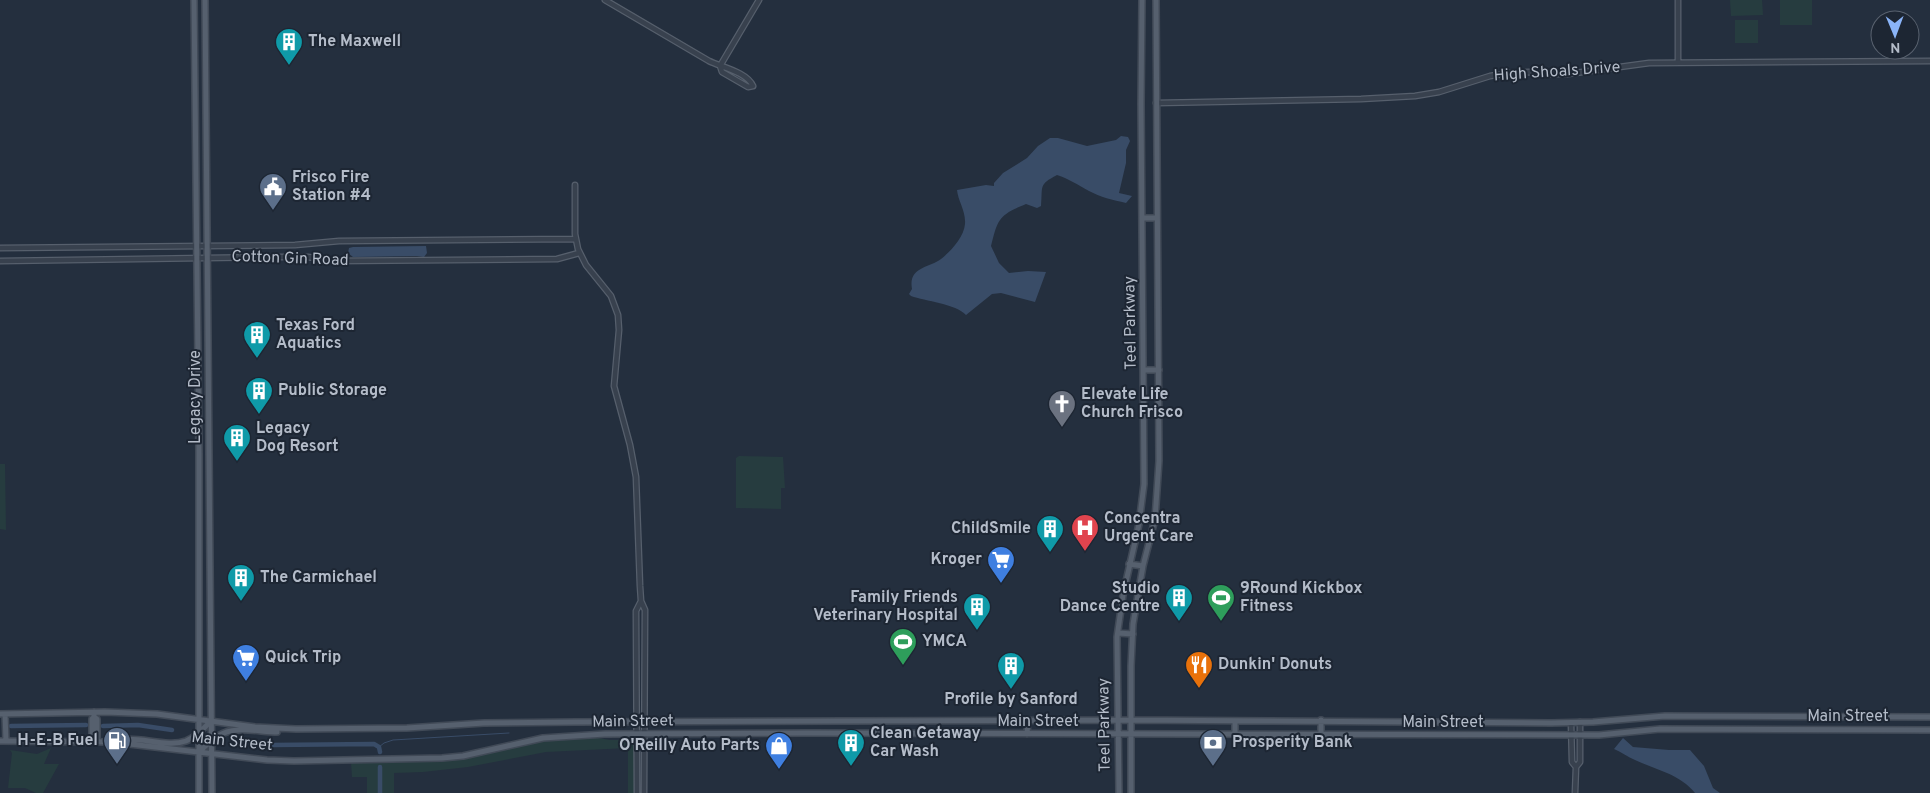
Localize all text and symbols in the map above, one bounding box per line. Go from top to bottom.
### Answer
north arrow [1870,10,1920,60]
building icon: The Maxwell [274,27,304,66]
place label: The Maxwell [308,32,401,52]
text: N [1890,38,1900,55]
street label: High Shoals Drive [1493,58,1621,86]
place label: Frisco Fire Station #4 [292,168,371,206]
public building icon: Frisco Fire Station #4 [258,172,288,211]
street label: Cotton Gin Road [231,247,349,271]
street label: Teel Parkway [1120,276,1142,370]
place label: Texas Ford Aquatics [276,316,355,354]
building icon: Texas Ford Aquatics [242,320,272,359]
street label: Legacy Drive [186,350,206,444]
building icon: Public Storage [244,376,274,415]
place label: Public Storage [278,381,387,401]
place label: Elevate Life Church Frisco [1081,385,1183,423]
church icon: Elevate Life Church Frisco [1047,389,1077,428]
place label: Legacy Dog Resort [256,419,338,457]
building icon: Legacy Dog Resort [222,423,252,462]
place label: Concentra Urgent Care [1104,509,1194,547]
hospital icon: Concentra Urgent Care [1070,513,1100,552]
building icon: ChildSmile [1035,514,1065,553]
place label: ChildSmile [951,519,1031,539]
supermarket icon: Kroger [986,545,1016,584]
place label: Kroger [931,550,982,570]
building icon: The Carmichael [226,563,256,602]
place label: The Carmichael [260,568,377,588]
place label: Studio Dance Centre [1060,579,1160,617]
place label: 9Round Kickbox Fitness [1240,579,1362,617]
building icon: Studio Dance Centre [1164,583,1194,622]
sports icon: 9Round Kickbox Fitness [1206,583,1236,622]
place label: Family Friends Veterinary Hospital [813,588,958,626]
building icon: Family Friends Veterinary Hospital [962,592,992,631]
sports icon: YMCA [888,627,918,666]
place label: YMCA [922,632,967,652]
supermarket icon: Quick Trip [231,643,261,682]
place label: Quick Trip [265,648,341,668]
restaurant icon: Dunkin' Donuts [1184,650,1214,689]
building icon: Profile by Sanford [996,651,1026,690]
place label: Dunkin' Donuts [1218,655,1332,675]
street label: Teel Parkway [1094,678,1116,772]
place label: Profile by Sanford [944,690,1078,710]
street label: Main Street [1807,707,1889,727]
street label: Main Street [592,711,674,733]
street label: Main Street [997,712,1079,732]
street label: Main Street [1402,713,1484,733]
place label: Clean Getaway Car Wash [870,724,981,762]
fuel station icon: H-E-B Fuel [102,726,132,765]
street label: Main Street [190,728,274,756]
building icon: Clean Getaway Car Wash [836,728,866,767]
bank icon: Prosperity Bank [1198,728,1228,767]
place label: H-E-B Fuel [17,731,98,751]
shop icon: O'Reilly Auto Parts [764,731,794,770]
place label: Prosperity Bank [1232,733,1352,753]
place label: O'Reilly Auto Parts [619,736,760,756]

